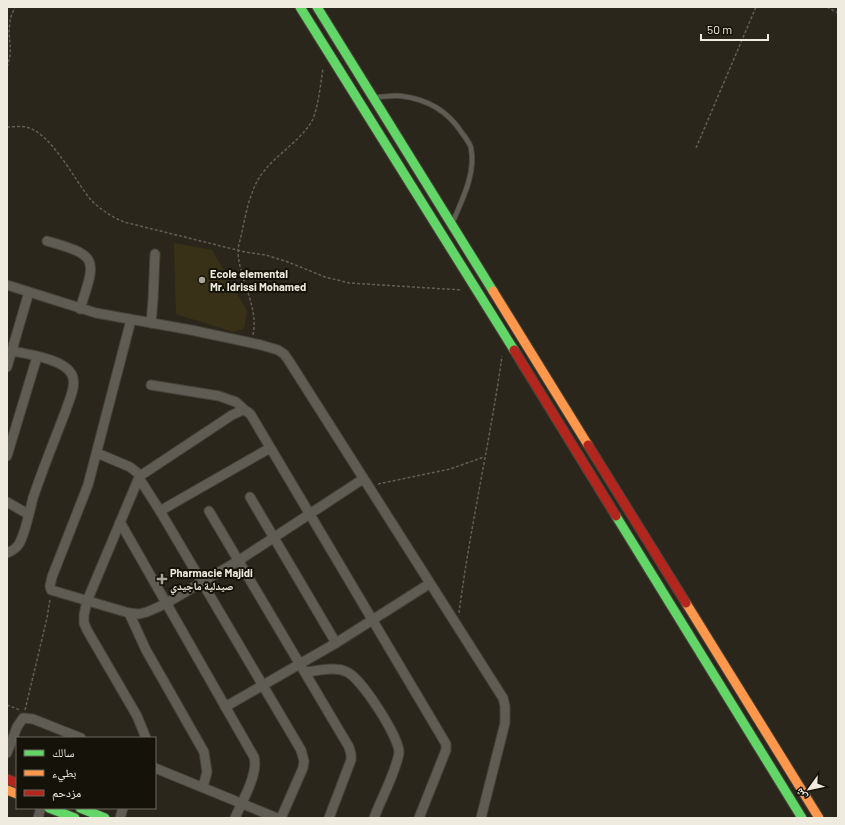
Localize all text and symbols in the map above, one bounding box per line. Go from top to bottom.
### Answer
scale bar [701,16,768,42]
text: 50 m [707,22,732,36]
place label: Ecole elemental Mr. Idrissi Mohamed [210,267,306,293]
marker: Ecole elemental Mr. Idrissi Mohamed [197,275,207,285]
place label: Pharmacie Majidi صيدلية ماجيدي [170,566,253,595]
marker: Pharmacie Majidi صيدلية ماجيدي [157,574,167,584]
legend [16,737,156,809]
text: سالك [52,745,74,759]
text: بطيء [52,765,76,783]
north arrow [789,769,829,809]
text: مزدحم [52,785,81,801]
text: ش [791,785,811,803]

